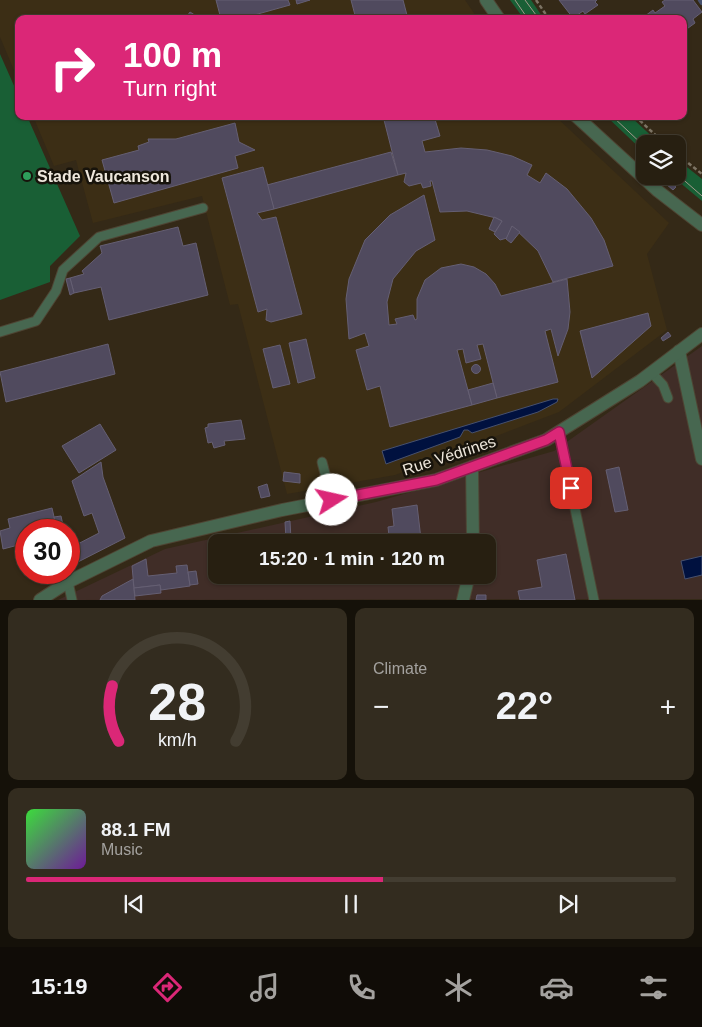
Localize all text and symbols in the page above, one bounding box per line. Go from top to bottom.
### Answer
icon: right [40,35,105,100]
text: 100 m [123,35,222,74]
text: Turn right [123,76,216,101]
map controls [636,135,686,185]
button: layers [636,135,686,185]
place label: Stade Vaucanson [37,168,170,185]
marker: Stade Vaucanson [21,170,33,182]
street label: Rue Védrines [400,432,498,479]
pin [550,467,592,509]
position arrow [305,473,357,525]
icon: arrive [557,474,585,502]
speed limit sign: 30 [15,519,80,584]
text: 15:20 · 1 min · 120 m [259,548,445,569]
text: Climate [373,660,427,677]
text: 28 [149,673,206,731]
text: 22° [496,685,553,727]
text: − [373,691,389,722]
text: + [660,691,676,722]
text: km/h [158,730,197,750]
text: 88.1 FM [101,819,171,840]
text: Music [101,841,143,858]
icon: previous [120,890,148,918]
icon: pause [337,890,365,918]
icon: next [554,890,582,918]
icon: directions [150,970,185,1005]
icon: music [247,970,282,1005]
icon: phone [344,970,379,1005]
icon: climate [441,970,476,1005]
icon: car [539,970,574,1005]
icon: filters [636,970,671,1005]
text: 15:19 [31,974,87,999]

